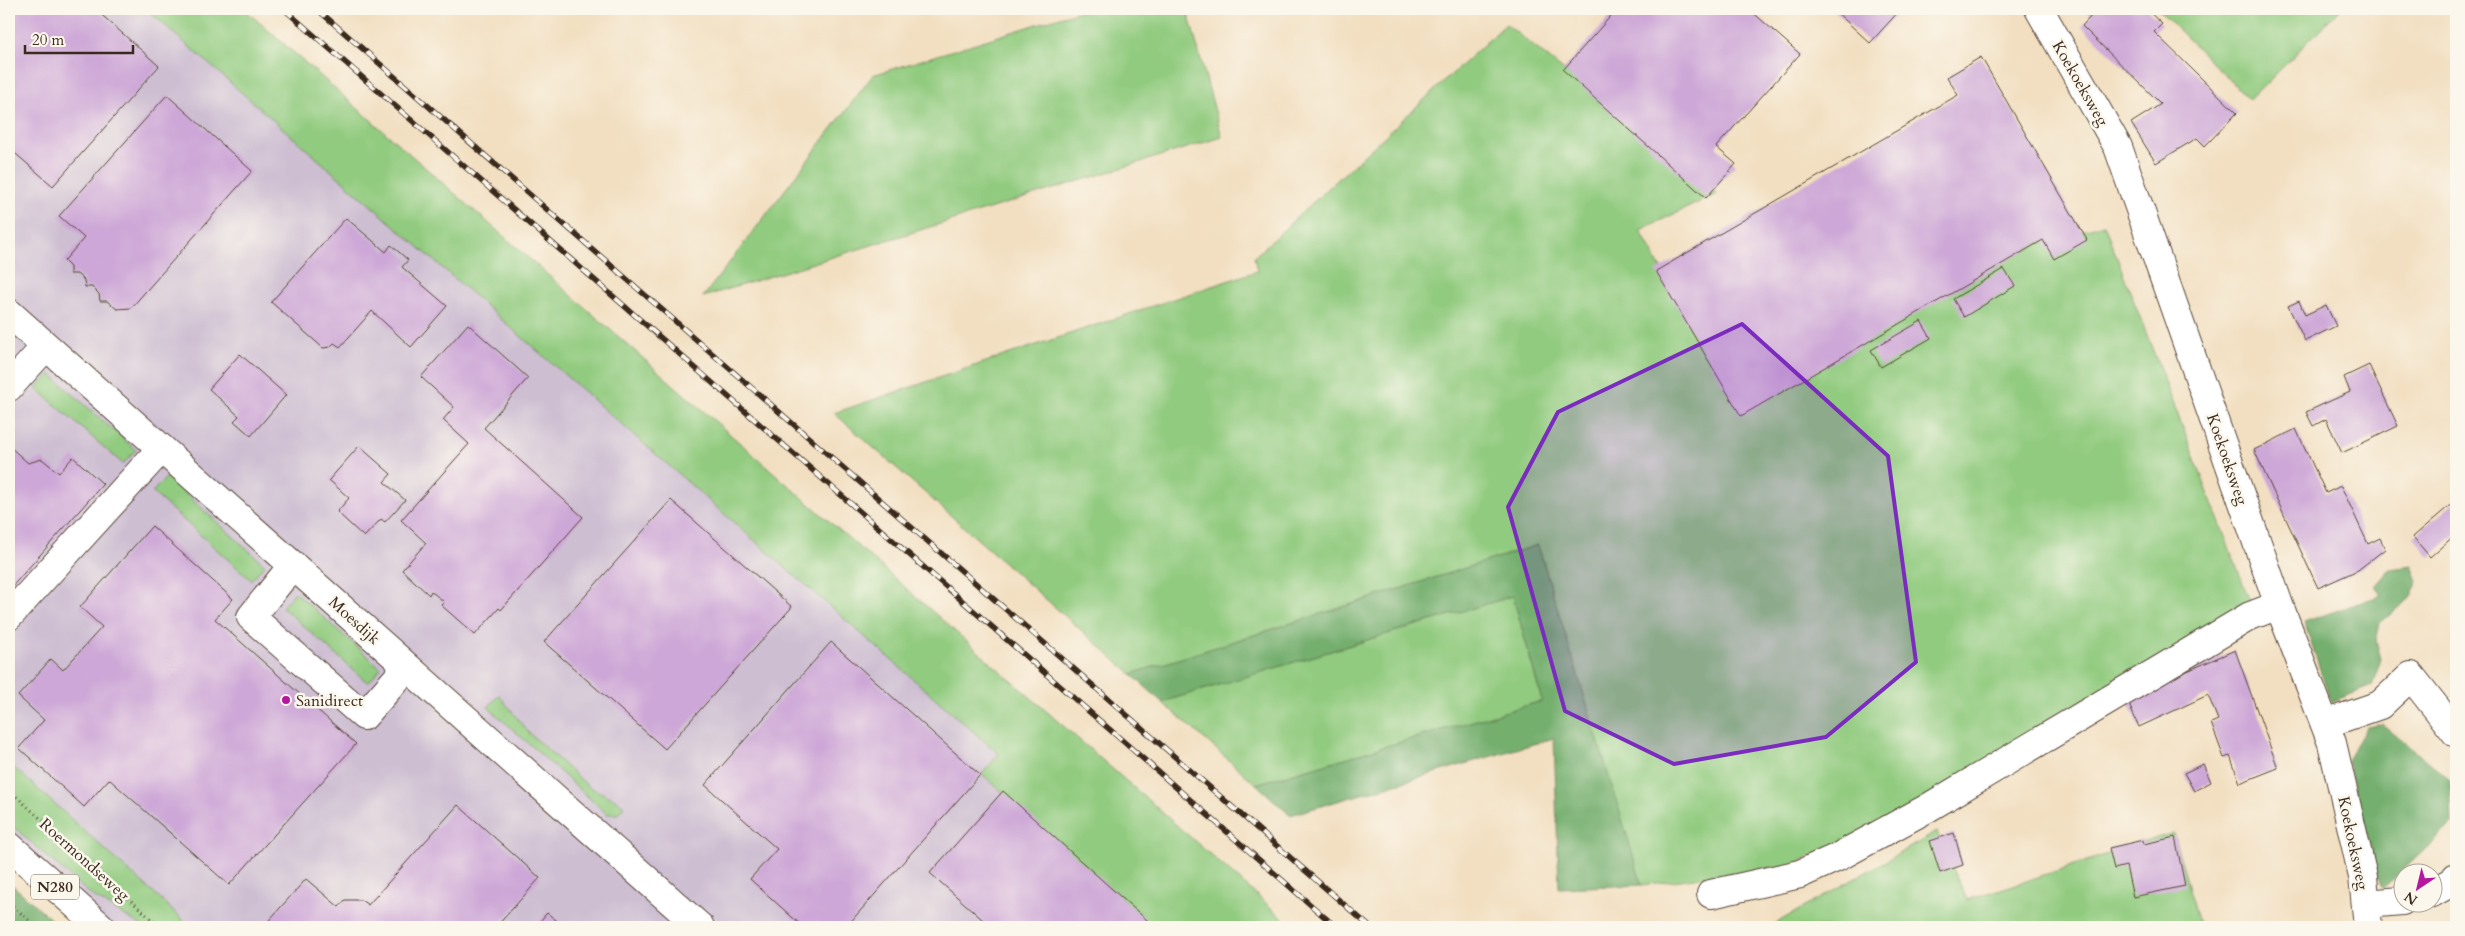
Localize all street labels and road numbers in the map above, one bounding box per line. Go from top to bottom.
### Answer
street label: Koekoeksweg [2047,37,2113,130]
street label: Koekoeksweg [2201,411,2253,508]
street label: Moesdijk [324,592,385,650]
street label: Koekoeksweg [2332,794,2374,892]
street label: Roermondseweg [34,813,134,906]
road number: N280 [31,874,79,900]

